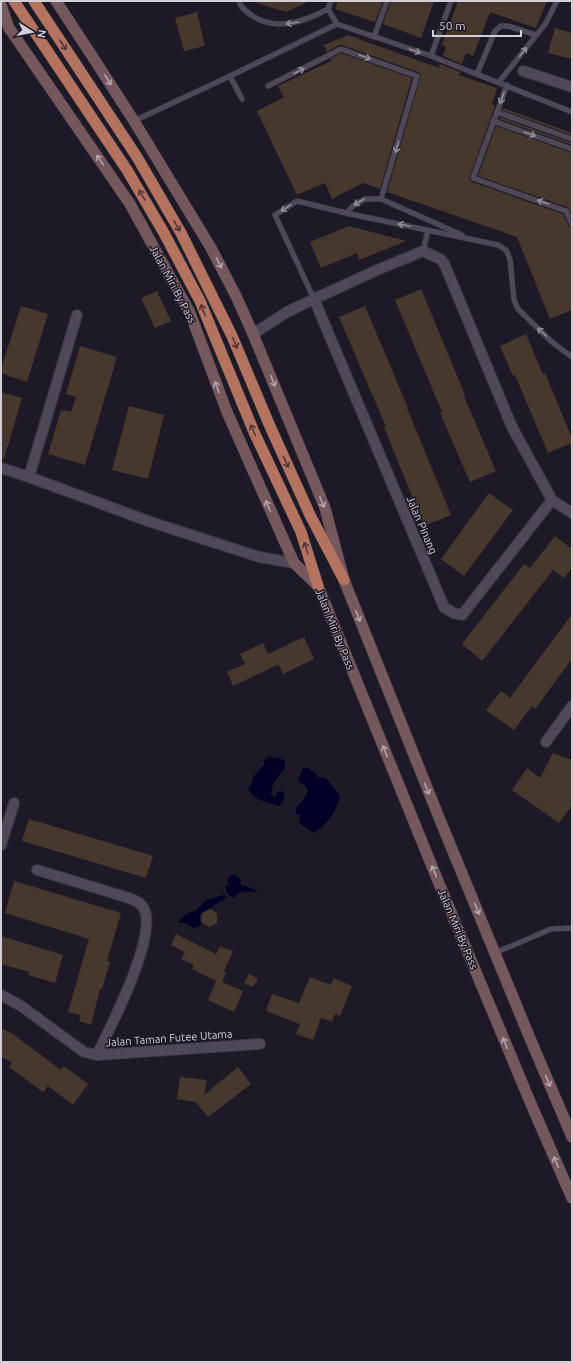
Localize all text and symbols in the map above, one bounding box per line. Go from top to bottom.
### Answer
north arrow [12,12,52,52]
scale bar [433,12,521,38]
one-way arrow [286,19,299,27]
text: 50 m [439,19,466,32]
text: N [35,29,48,39]
one-way arrow [59,39,67,50]
one-way arrow [519,46,528,57]
one-way arrow [408,48,421,55]
one-way arrow [358,54,370,62]
one-way arrow [292,67,304,74]
one-way arrow [104,74,112,85]
one-way arrow [497,92,505,104]
one-way arrow [523,130,535,138]
one-way arrow [392,141,400,154]
one-way arrow [96,155,104,166]
one-way arrow [137,189,145,201]
one-way arrow [537,198,549,206]
one-way arrow [353,199,365,207]
one-way arrow [280,204,291,212]
one-way arrow [173,220,181,231]
one-way arrow [398,221,411,229]
street label: Jalan Miri By Pass [147,243,199,325]
one-way arrow [216,257,223,269]
one-way arrow [199,304,207,316]
one-way arrow [537,327,547,337]
one-way arrow [232,336,239,348]
one-way arrow [269,375,277,387]
one-way arrow [213,381,221,393]
one-way arrow [249,424,257,436]
one-way arrow [283,456,290,468]
street label: Jalan Pinang [404,494,440,556]
one-way arrow [319,495,326,507]
one-way arrow [264,501,271,513]
one-way arrow [302,542,309,555]
street label: Jalan Miri By Pass [313,587,357,672]
one-way arrow [355,610,363,622]
one-way arrow [380,745,388,757]
one-way arrow [424,782,432,794]
one-way arrow [429,866,437,878]
street label: Jalan Miri By Pass [436,887,481,971]
one-way arrow [473,903,481,915]
street label: Jalan Taman Futee Utama [105,1028,233,1048]
one-way arrow [501,1037,509,1049]
one-way arrow [545,1074,552,1086]
one-way arrow [552,1157,559,1169]

